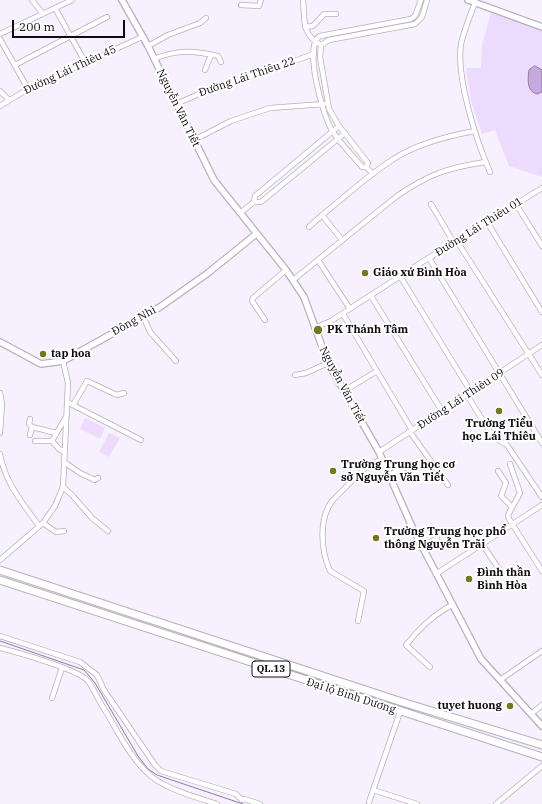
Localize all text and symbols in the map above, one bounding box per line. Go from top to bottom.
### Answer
scale bar [14,12,127,38]
text: 200 m [19,19,55,34]
street label: Đường Lái Thiêu 45 [22,43,118,97]
street label: Đường Lái Thiêu 22 [197,54,297,100]
street label: Nguyễn Văn Tiết [153,67,203,149]
street label: Đường Lái Thiêu 01 [433,195,525,259]
place label: Giáo xứ Bình Hòa [373,266,467,280]
marker: Giáo xứ Bình Hòa [360,268,370,278]
street label: Đông Nhì [110,303,158,339]
place label: PK Thánh Tâm [327,323,408,337]
marker: PK Thánh Tâm [312,324,324,336]
street label: Nguyễn Văn Tiết [316,344,368,426]
place label: tap hoa [51,347,91,361]
marker: tap hoa [38,349,48,359]
street label: Đường Lái Thiêu 09 [415,366,507,432]
marker: Trường Tiểu học Lái Thiêu [494,406,504,416]
place label: Trường Tiểu học Lái Thiêu [462,417,536,443]
place label: Trường Trung học cơ sở Nguyễn Văn Tiết [341,458,455,484]
marker: Trường Trung học cơ sở Nguyễn Văn Tiết [328,466,338,476]
place label: Trường Trung học phổ thông Nguyễn Trãi [384,525,506,551]
marker: Trường Trung học phổ thông Nguyễn Trãi [371,533,381,543]
place label: Đình thần Bình Hòa [477,566,531,592]
marker: Đình thần Bình Hòa [464,574,474,584]
road number: QL.13 [252,661,290,677]
street label: Đại lộ Bình Dương [305,675,397,717]
place label: tuyet huong [438,699,502,713]
marker: tuyet huong [505,701,515,711]

